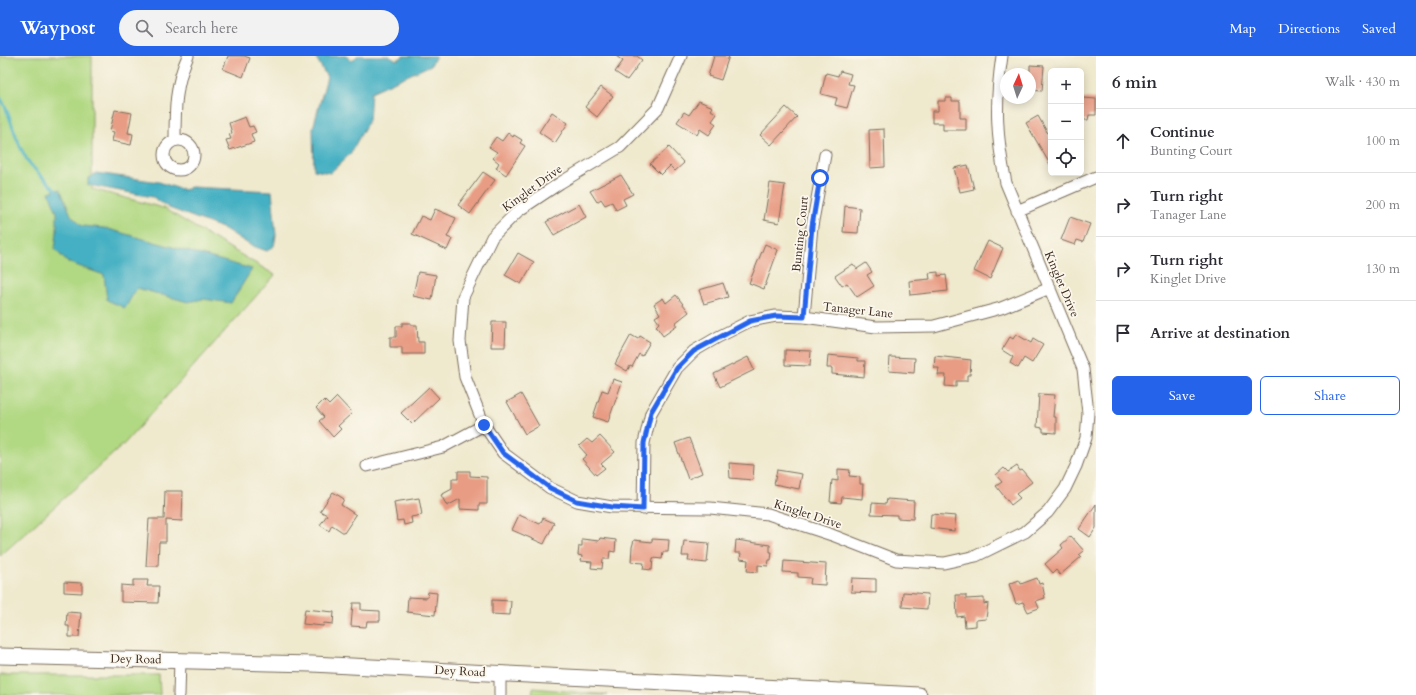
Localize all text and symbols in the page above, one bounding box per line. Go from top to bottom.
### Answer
search box [119,10,399,46]
text: Waypost [20,15,95,41]
icon: search [133,17,155,39]
text: Search here [165,18,238,38]
text: Map [1230,19,1256,38]
text: Directions [1278,19,1340,38]
text: Saved [1362,19,1396,38]
north arrow [1000,68,1036,104]
map controls [1048,68,1084,176]
button: + [1048,68,1084,104]
text: 6 min [1112,71,1157,94]
text: Walk · 430 m [1325,73,1400,91]
button: − [1048,104,1084,140]
text: Continue [1150,122,1215,142]
icon: ahead [1112,130,1134,152]
text: 100 m [1366,132,1400,150]
button: locate [1048,140,1084,176]
text: Bunting Court [1150,142,1232,160]
street label: Kinglet Drive [499,161,565,215]
route start [811,169,829,187]
text: Turn right [1150,186,1223,206]
icon: right [1112,194,1134,216]
street label: Bunting Court [788,195,812,273]
text: 200 m [1366,196,1400,214]
text: Tanager Lane [1150,206,1226,224]
street label: Kinglet Drive [1041,248,1083,320]
text: Turn right [1150,250,1223,270]
icon: right [1112,258,1134,280]
text: 130 m [1366,260,1400,278]
text: Kinglet Drive [1150,270,1226,288]
street label: Tanager Lane [822,298,894,322]
icon: arrive [1112,322,1134,344]
text: Arrive at destination [1150,323,1290,343]
button: Save [1112,376,1252,415]
button: Share [1260,376,1400,415]
route end [475,416,493,434]
street label: Kinglet Drive [772,496,844,532]
street label: Dey Road [110,651,162,667]
street label: Dey Road [434,662,487,680]

